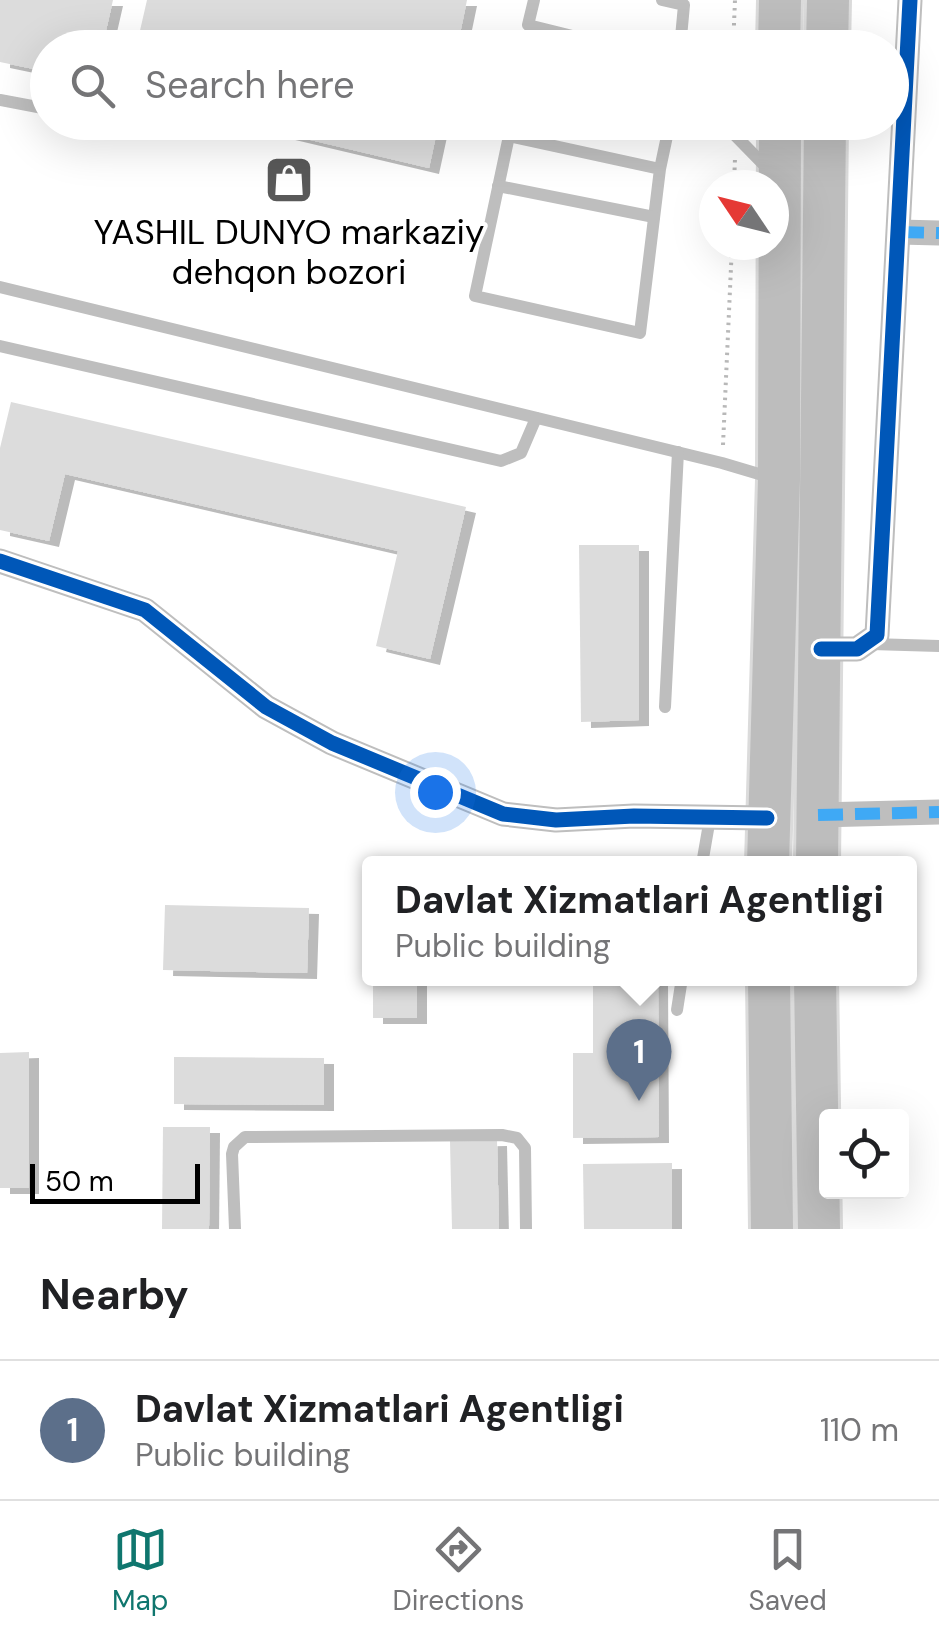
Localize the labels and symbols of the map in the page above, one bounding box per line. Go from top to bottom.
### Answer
shop icon: YASHIL DUNYO markaziy dehqon bozori [263,154,315,206]
north arrow [699,170,789,260]
place label: YASHIL DUNYO markaziy dehqon bozori [94,209,484,295]
your location [410,767,461,818]
pin: 1 [606,1018,672,1101]
scale bar [30,1159,200,1204]

